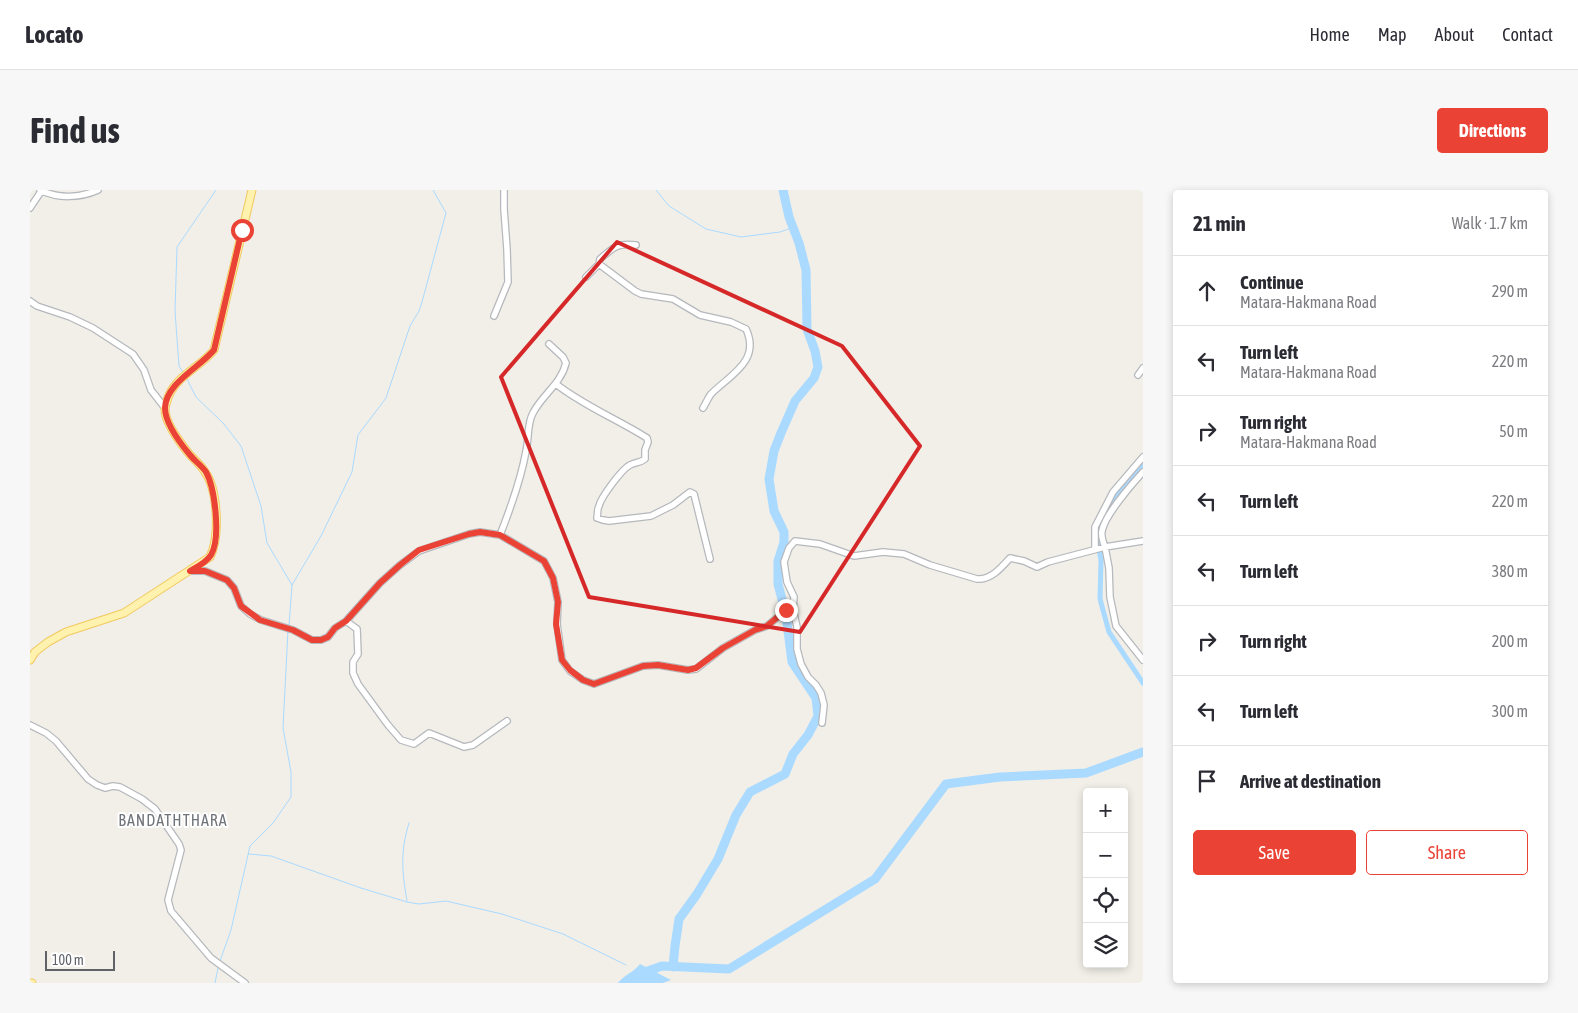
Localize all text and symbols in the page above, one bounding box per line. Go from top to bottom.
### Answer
text: Locato [25,21,84,48]
text: Home [1310,24,1350,45]
text: Map [1378,24,1407,45]
text: About [1435,24,1474,45]
text: Contact [1502,24,1553,45]
button: Directions [1437,108,1548,153]
text: Find us [30,110,120,150]
text: 21 min [1193,211,1246,235]
text: Walk · 1.7 km [1452,214,1528,232]
route start [231,219,254,242]
text: Continue [1240,271,1304,293]
icon: ahead [1193,277,1221,305]
text: 290 m [1492,282,1528,300]
text: Matara-Hakmana Road [1240,293,1377,311]
text: Turn left [1240,341,1298,363]
icon: left [1193,347,1221,375]
text: 220 m [1492,352,1528,370]
text: Matara-Hakmana Road [1240,363,1377,381]
text: Turn right [1240,411,1307,433]
icon: right [1193,417,1221,445]
text: 50 m [1499,422,1528,440]
text: Matara-Hakmana Road [1240,433,1377,451]
icon: left [1193,487,1221,515]
text: Turn left [1240,490,1298,512]
text: 220 m [1492,492,1528,510]
icon: left [1193,557,1221,585]
text: Turn left [1240,560,1298,582]
text: 380 m [1492,562,1528,580]
route end [775,599,798,622]
icon: right [1193,627,1221,655]
text: Turn right [1240,630,1307,652]
text: 200 m [1492,632,1528,650]
icon: left [1193,697,1221,725]
text: Turn left [1240,700,1298,722]
text: 300 m [1492,702,1528,720]
icon: arrive [1193,767,1221,795]
text: Arrive at destination [1240,770,1381,792]
map controls [1083,788,1128,968]
button: + [1083,788,1128,833]
district label: BANDATHTHARA [118,811,228,829]
button: Save [1193,830,1356,875]
button: Share [1366,830,1528,875]
button: − [1083,833,1128,878]
button: locate [1083,878,1128,923]
button: layers [1083,923,1128,968]
scale bar [45,948,115,971]
text: 100 m [52,952,84,968]

